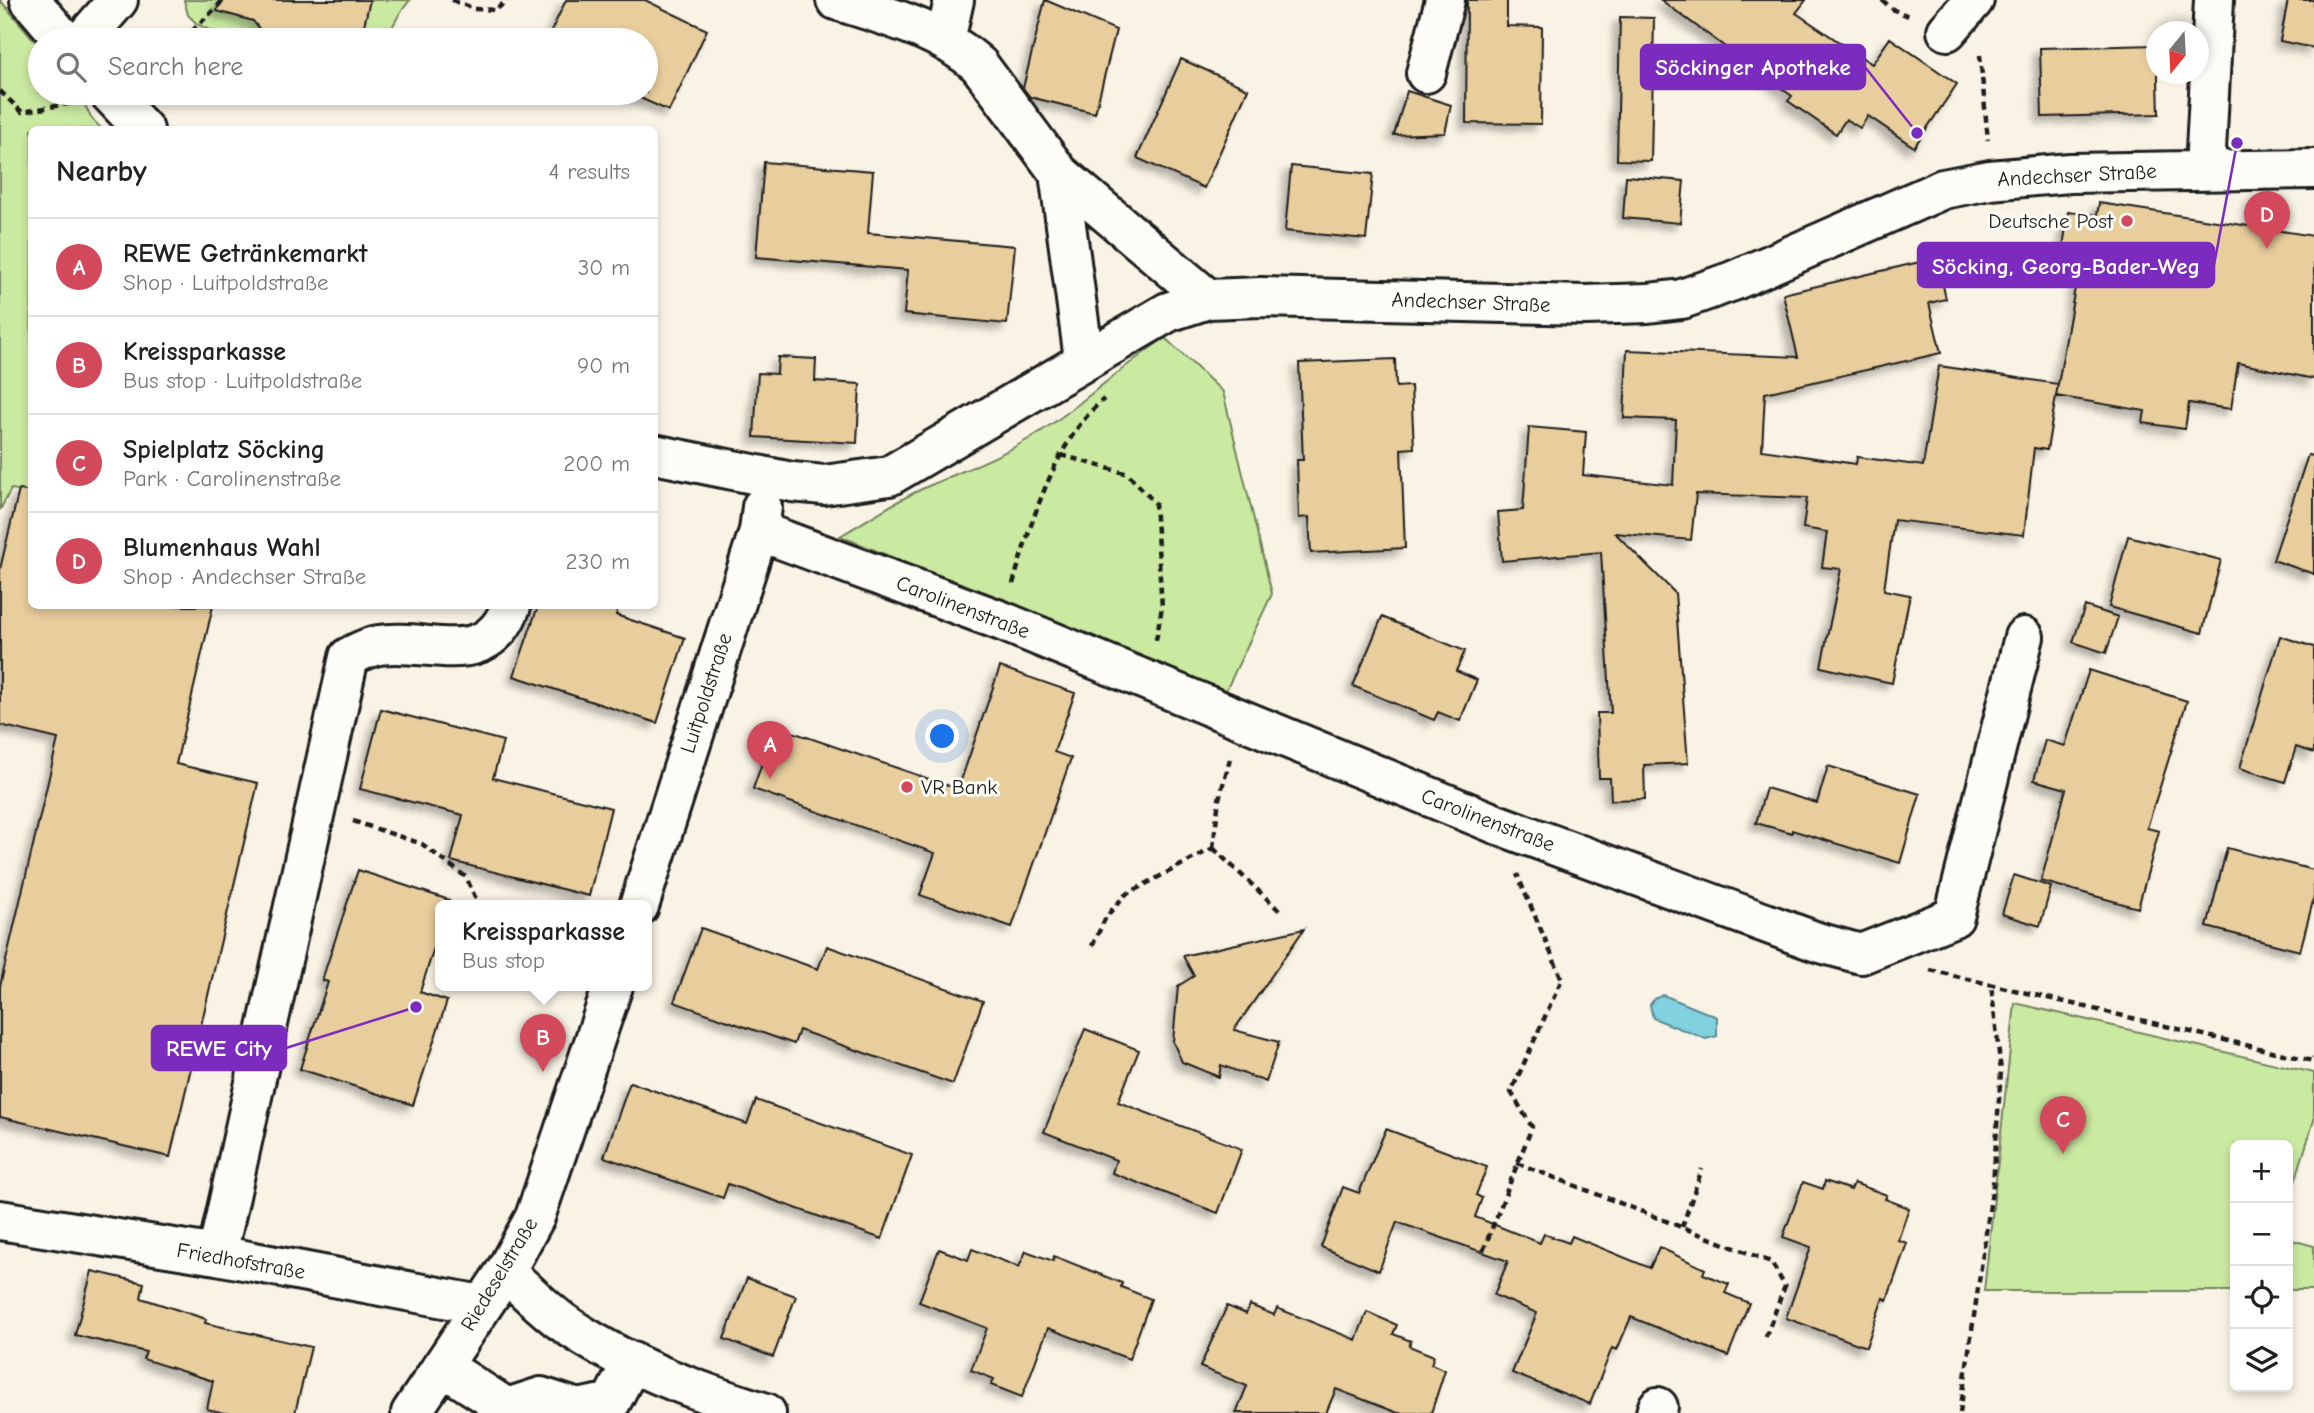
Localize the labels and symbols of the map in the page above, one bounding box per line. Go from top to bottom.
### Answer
north arrow [2146,21,2209,84]
callout: Söckinger Apotheke [1641,45,1865,89]
text: Söckinger Apotheke [1655,54,1851,81]
street label: Andechser Straße [1997,159,2157,191]
pin: D [2244,191,2290,249]
place label: Deutsche Post [1988,209,2114,233]
marker: Deutsche Post [2119,213,2135,229]
callout: Söcking, Georg-Bader-Weg [1918,243,2214,287]
text: Söcking, Georg-Bader-Weg [1932,253,2200,280]
street label: Andechser Straße [1391,287,1551,317]
street label: Carolinenstraße [893,571,1033,643]
street label: Luitpoldstraße [675,630,737,756]
your location [925,719,959,753]
pin: A [747,721,793,779]
place label: VR Bank [921,775,997,799]
marker: VR Bank [899,779,915,795]
street label: Carolinenstraße [1418,784,1558,856]
pin: B [520,1014,566,1072]
callout: REWE City [152,1026,286,1070]
text: REWE City [166,1035,272,1062]
pin: C [2040,1096,2086,1154]
street label: Riedeselstraße [456,1213,542,1335]
street label: Friedhofstraße [175,1238,307,1284]

